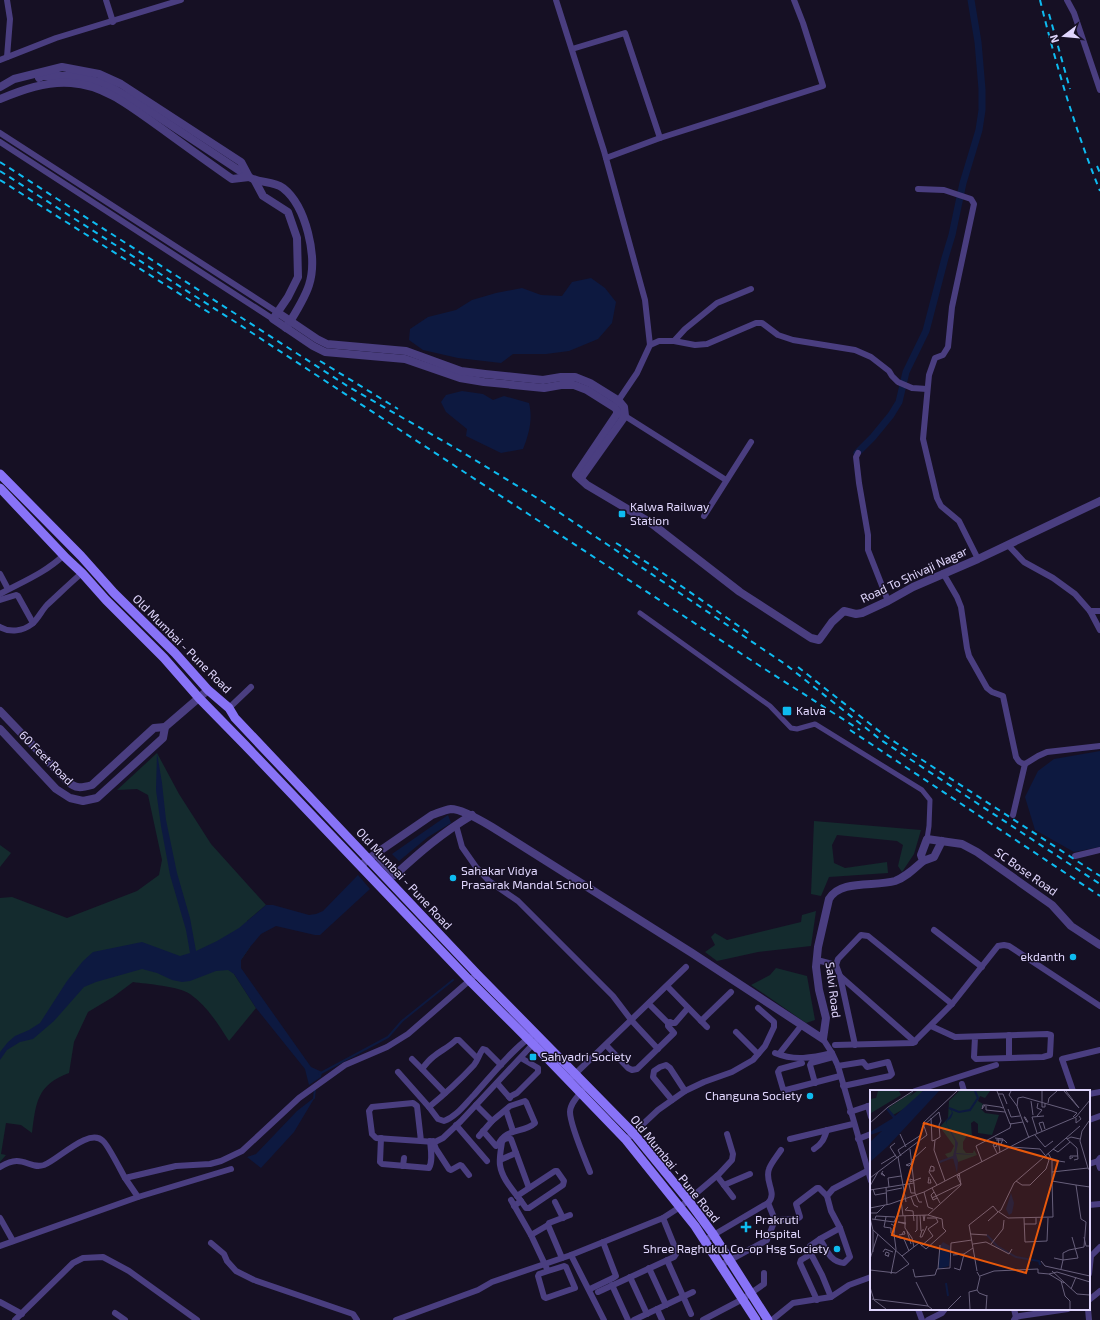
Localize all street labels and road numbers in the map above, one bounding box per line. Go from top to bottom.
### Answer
street label: Road To Shivaji Nagar [858,543,970,606]
street label: Old Mumbai - Pune Road [130,591,235,696]
street label: 60 Feet Road [17,727,77,787]
street label: Old Mumbai - Pune Road [354,825,455,932]
street label: SC Bose Road [993,844,1061,898]
street label: Salvi Road [824,961,844,1019]
street label: Old Mumbai - Pune Road [628,1112,723,1225]

